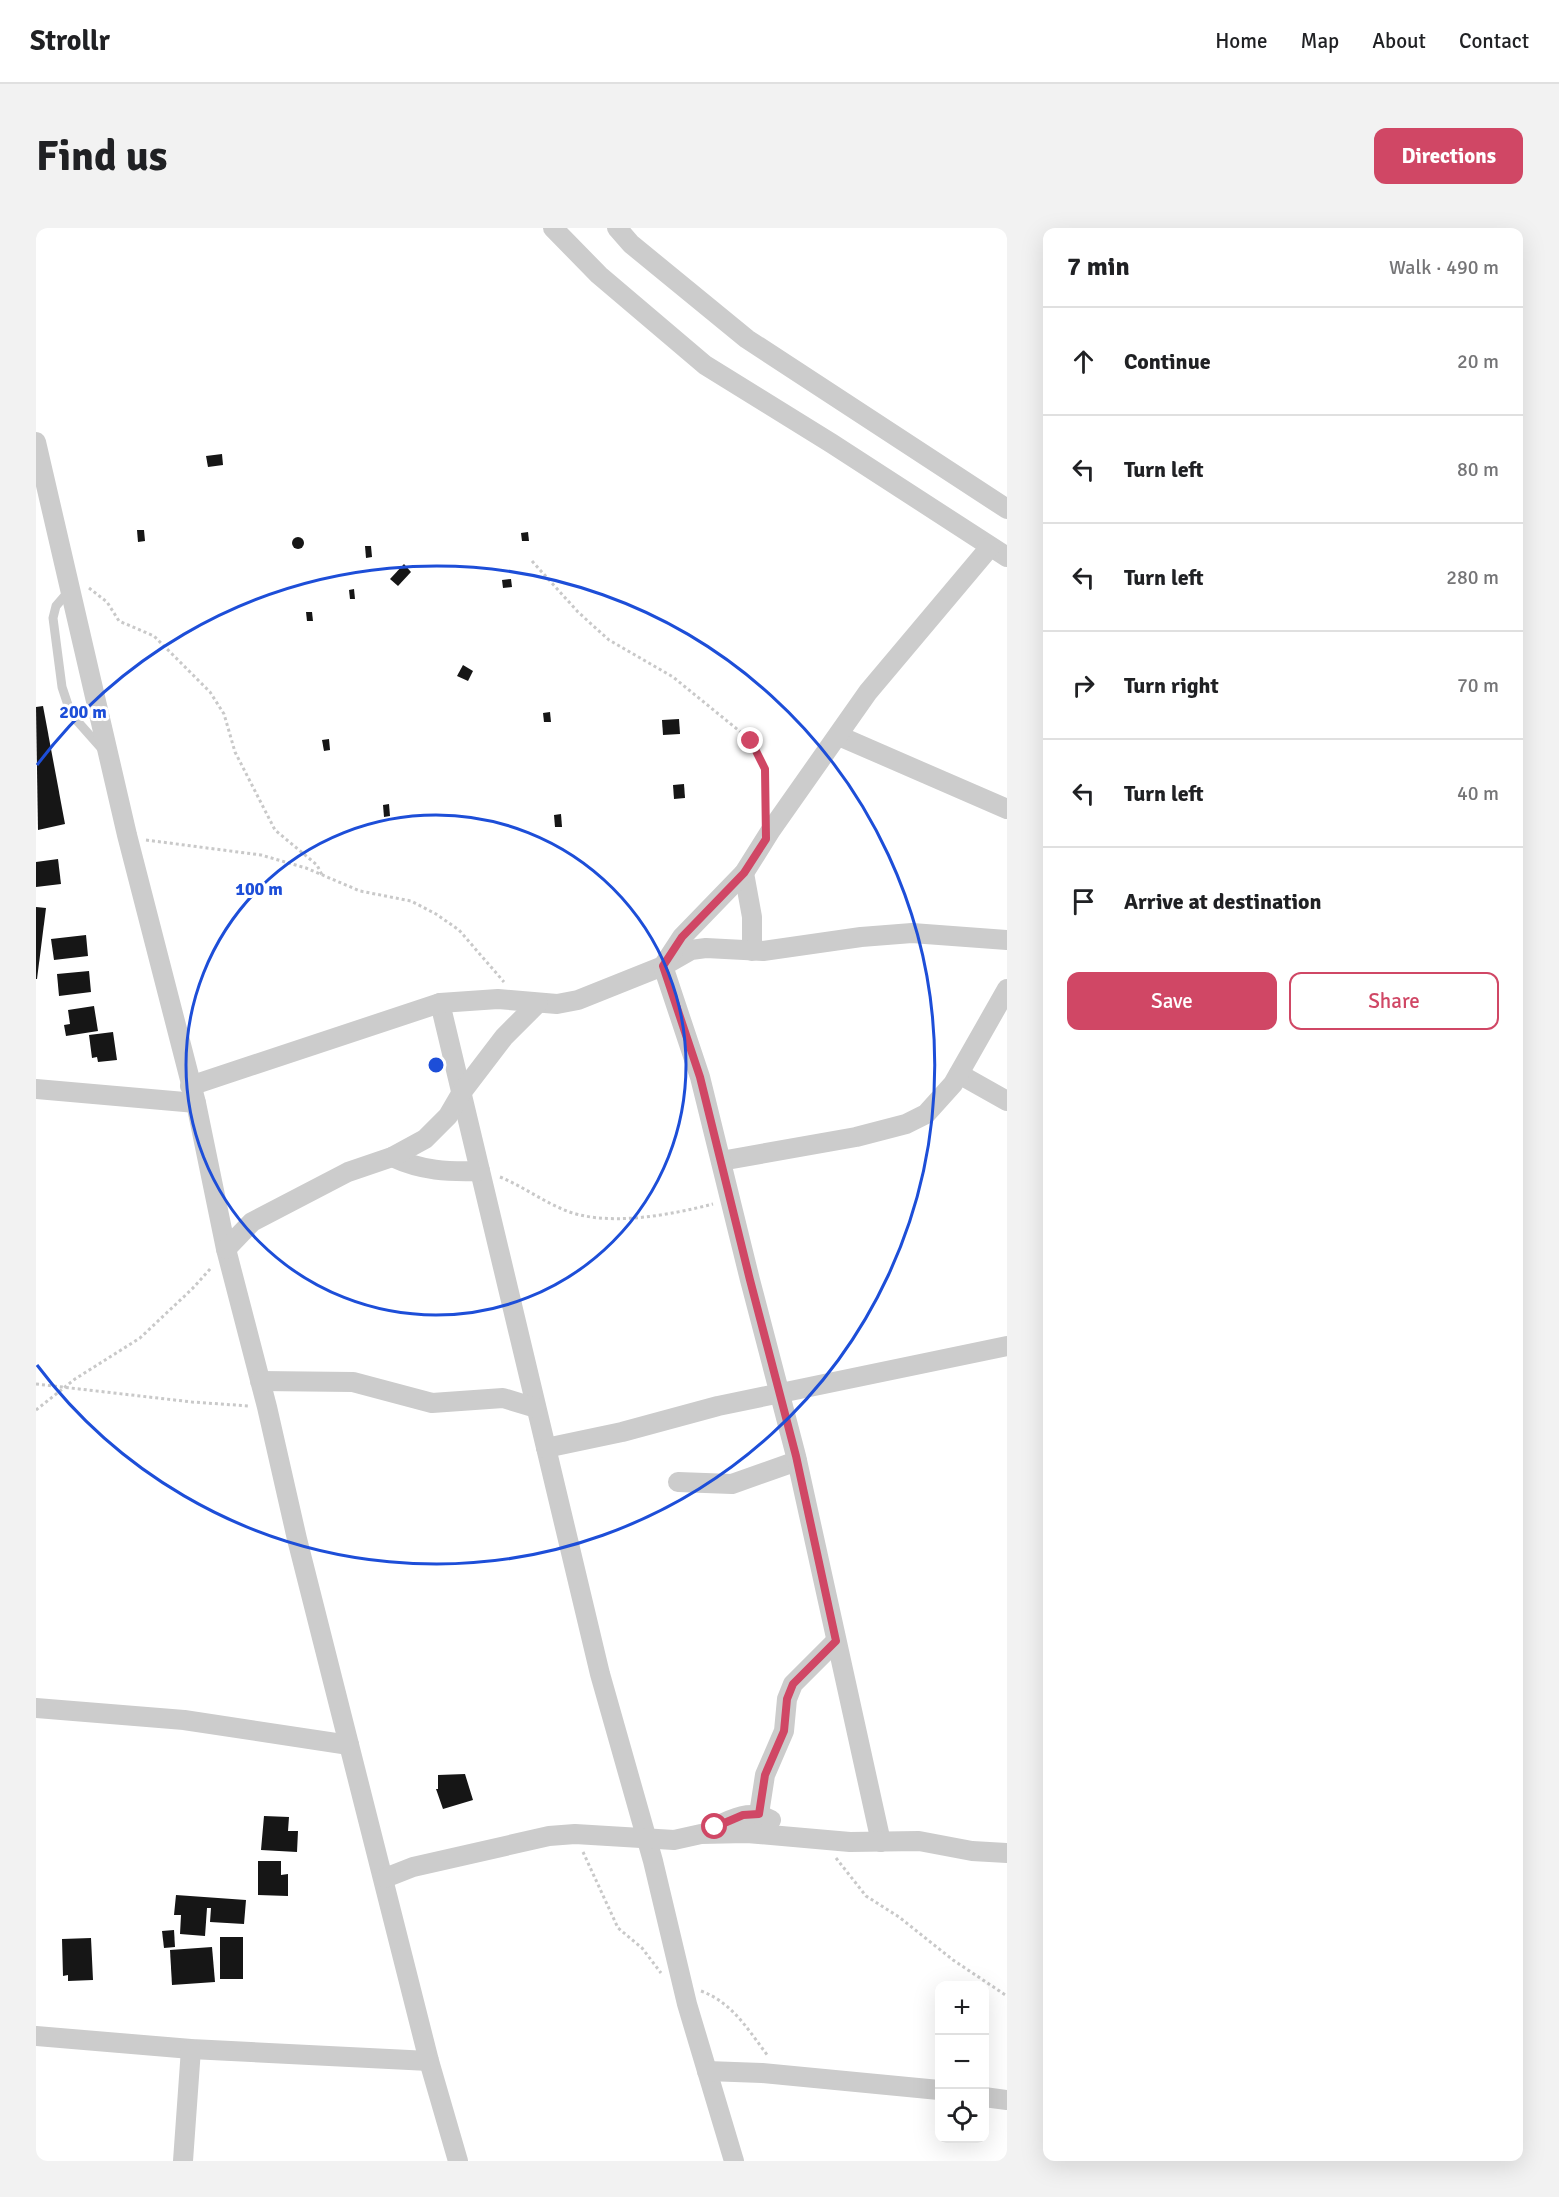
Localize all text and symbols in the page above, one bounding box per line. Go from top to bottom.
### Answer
text: Strollr [30,24,110,58]
text: Home [1215,28,1268,54]
text: Map [1301,28,1339,54]
text: About [1372,28,1426,54]
text: Contact [1459,28,1529,54]
button: Directions [1374,128,1523,184]
text: Find us [36,131,167,182]
text: 7 min [1067,251,1130,283]
text: Walk · 490 m [1389,255,1499,280]
icon: ahead [1067,345,1100,378]
text: Continue [1124,348,1211,375]
text: 20 m [1457,349,1499,374]
icon: left [1067,453,1100,486]
text: Turn left [1124,456,1204,483]
text: 80 m [1457,457,1499,482]
icon: left [1067,561,1100,594]
text: Turn left [1124,564,1204,591]
text: 280 m [1446,565,1499,590]
icon: right [1067,669,1100,702]
text: Turn right [1124,672,1219,699]
text: 70 m [1457,673,1499,698]
text: 200 m [59,701,107,723]
route end [737,727,763,753]
icon: left [1067,777,1100,810]
text: Turn left [1124,780,1204,807]
text: 40 m [1457,781,1499,806]
text: 100 m [235,878,283,900]
icon: arrive [1067,885,1100,918]
text: Arrive at destination [1124,888,1321,915]
button: Save [1067,972,1277,1030]
button: Share [1289,972,1499,1030]
centre of rings [426,1055,446,1075]
route start [701,1813,727,1839]
map controls [935,1981,989,2143]
button: + [935,1981,989,2035]
button: − [935,2035,989,2089]
button: locate [935,2089,989,2143]

